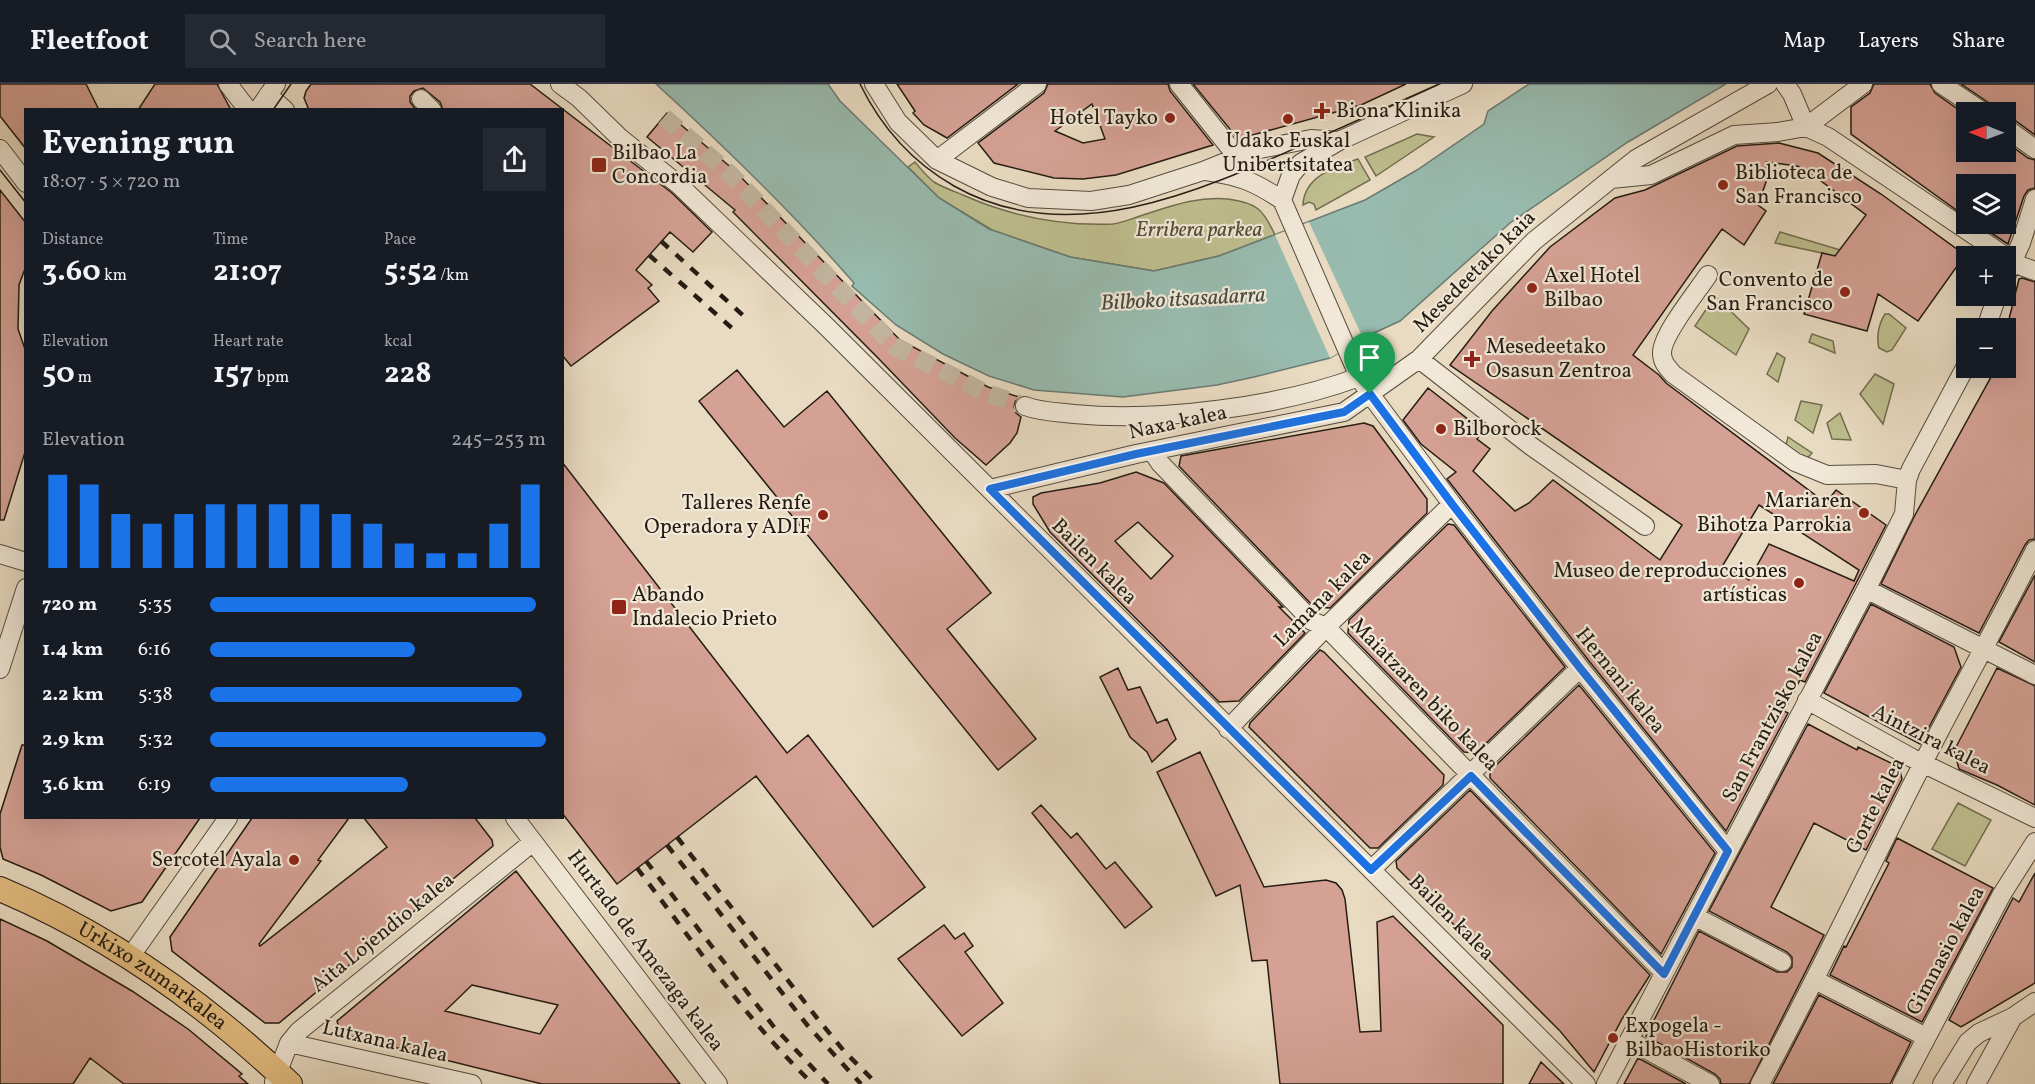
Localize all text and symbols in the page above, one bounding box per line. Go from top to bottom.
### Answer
search box [185,14,605,68]
text: Fleetfoot [30,22,149,61]
icon: search [206,25,239,58]
text: Search here [254,26,366,57]
text: Map [1783,27,1825,56]
text: Layers [1858,27,1919,56]
text: Share [1952,27,2005,56]
place label: Biona Klinika [1336,97,1461,126]
marker: Biona Klinika [1313,102,1331,120]
north arrow [1956,102,2016,162]
map controls [1956,102,2016,378]
place label: Hotel Tayko [1050,104,1158,133]
marker: Hotel Tayko [1163,111,1177,125]
marker: Udako Euskal Unibertsitatea [1281,112,1295,126]
text: Evening run [42,122,235,168]
place label: Udako Euskal Unibertsitatea [1222,127,1354,180]
button: share [483,128,546,191]
place label: Bilbao La Concordia [612,139,707,192]
marker: Bilbao La Concordia [590,156,608,174]
place label: Biblioteca de San Francisco [1735,159,1862,212]
text: 18:07 · 5 × 720 m [42,168,180,196]
button: layers [1956,174,2016,234]
marker: Biblioteca de San Francisco [1716,178,1730,192]
street label: Mesedeetako kaia [1407,204,1543,340]
park label: Erribera parkea [1136,216,1262,245]
text: Distance [42,229,103,251]
text: Time [213,229,248,251]
text: Pace [384,229,416,251]
button: + [1956,246,2016,306]
text: 3.60 [42,251,101,293]
text: 21:07 [213,251,282,293]
text: 5:52 [384,251,437,293]
place label: Axel Hotel Bilbao [1544,262,1640,315]
text: km [101,265,127,287]
text: /km [437,265,469,287]
place label: Convento de San Francisco [1706,266,1833,319]
water label: Bilboko itsasadarra [1100,280,1266,320]
marker: Axel Hotel Bilbao [1525,281,1539,295]
marker: Convento de San Francisco [1838,285,1852,299]
button: − [1956,318,2016,378]
text: Elevation [42,331,109,353]
text: Heart rate [213,331,284,353]
text: kcal [384,331,412,353]
pin [1344,332,1395,394]
place label: Mesedeetako Osasun Zentroa [1486,333,1632,386]
icon: arrive [1353,341,1386,374]
marker: Mesedeetako Osasun Zentroa [1463,350,1481,368]
text: 50 [42,353,75,395]
text: 157 [213,353,254,395]
text: 228 [384,353,432,395]
text: m [75,367,92,389]
text: bpm [254,367,289,389]
street label: Naxa kalea [1126,398,1230,448]
place label: Bilborock [1453,415,1542,444]
marker: Bilborock [1434,422,1448,436]
text: Elevation [42,426,125,454]
text: 245–253 m [451,426,546,454]
place label: Mariaren Bihotza Parrokia [1697,487,1852,540]
place label: Talleres Renfe Operadora y ADIF [644,489,811,542]
marker: Mariaren Bihotza Parrokia [1857,506,1871,520]
marker: Talleres Renfe Operadora y ADIF [816,508,830,522]
street label: Bailen kalea [1044,512,1144,612]
street label: Lamana kalea [1268,544,1378,654]
place label: Museo de reproducciones artísticas [1554,557,1787,610]
marker: Museo de reproducciones artísticas [1792,576,1806,590]
place label: Abando Indalecio Prieto [632,581,777,634]
text: 720 m [42,591,97,619]
text: 5:35 [138,591,172,619]
marker: Abando Indalecio Prieto [610,598,628,616]
street label: Maiatzaren biko kalea [1343,612,1505,778]
street label: Hernani kalea [1568,622,1672,740]
street label: San Frantzisko kalea [1716,626,1830,808]
text: 1.4 km [42,636,103,664]
text: 6:16 [138,636,171,664]
text: 2.2 km [42,681,104,709]
text: 5:38 [138,681,173,709]
street label: Aintzira kalea [1867,698,1995,782]
text: 2.9 km [42,726,105,754]
text: 5:32 [138,726,173,754]
street label: Gorte kalea [1839,753,1913,859]
text: 3.6 km [42,771,104,799]
text: 6:19 [138,771,171,799]
street label: Hurtado de Amezaga kalea [559,844,731,1058]
place label: Sercotel Ayala [151,846,282,875]
marker: Sercotel Ayala [287,853,301,867]
street label: Aita Lojendio kalea [305,866,461,1000]
street label: Bailen kalea [1401,868,1501,968]
street label: Gimnasio kalea [1900,881,1992,1021]
street label: Urkixo zumarkalea [72,915,234,1037]
place label: Expogela - BilbaoHistoriko [1625,1012,1771,1065]
street label: Lutxana kalea [319,1013,451,1071]
marker: Expogela - BilbaoHistoriko [1606,1031,1620,1045]

